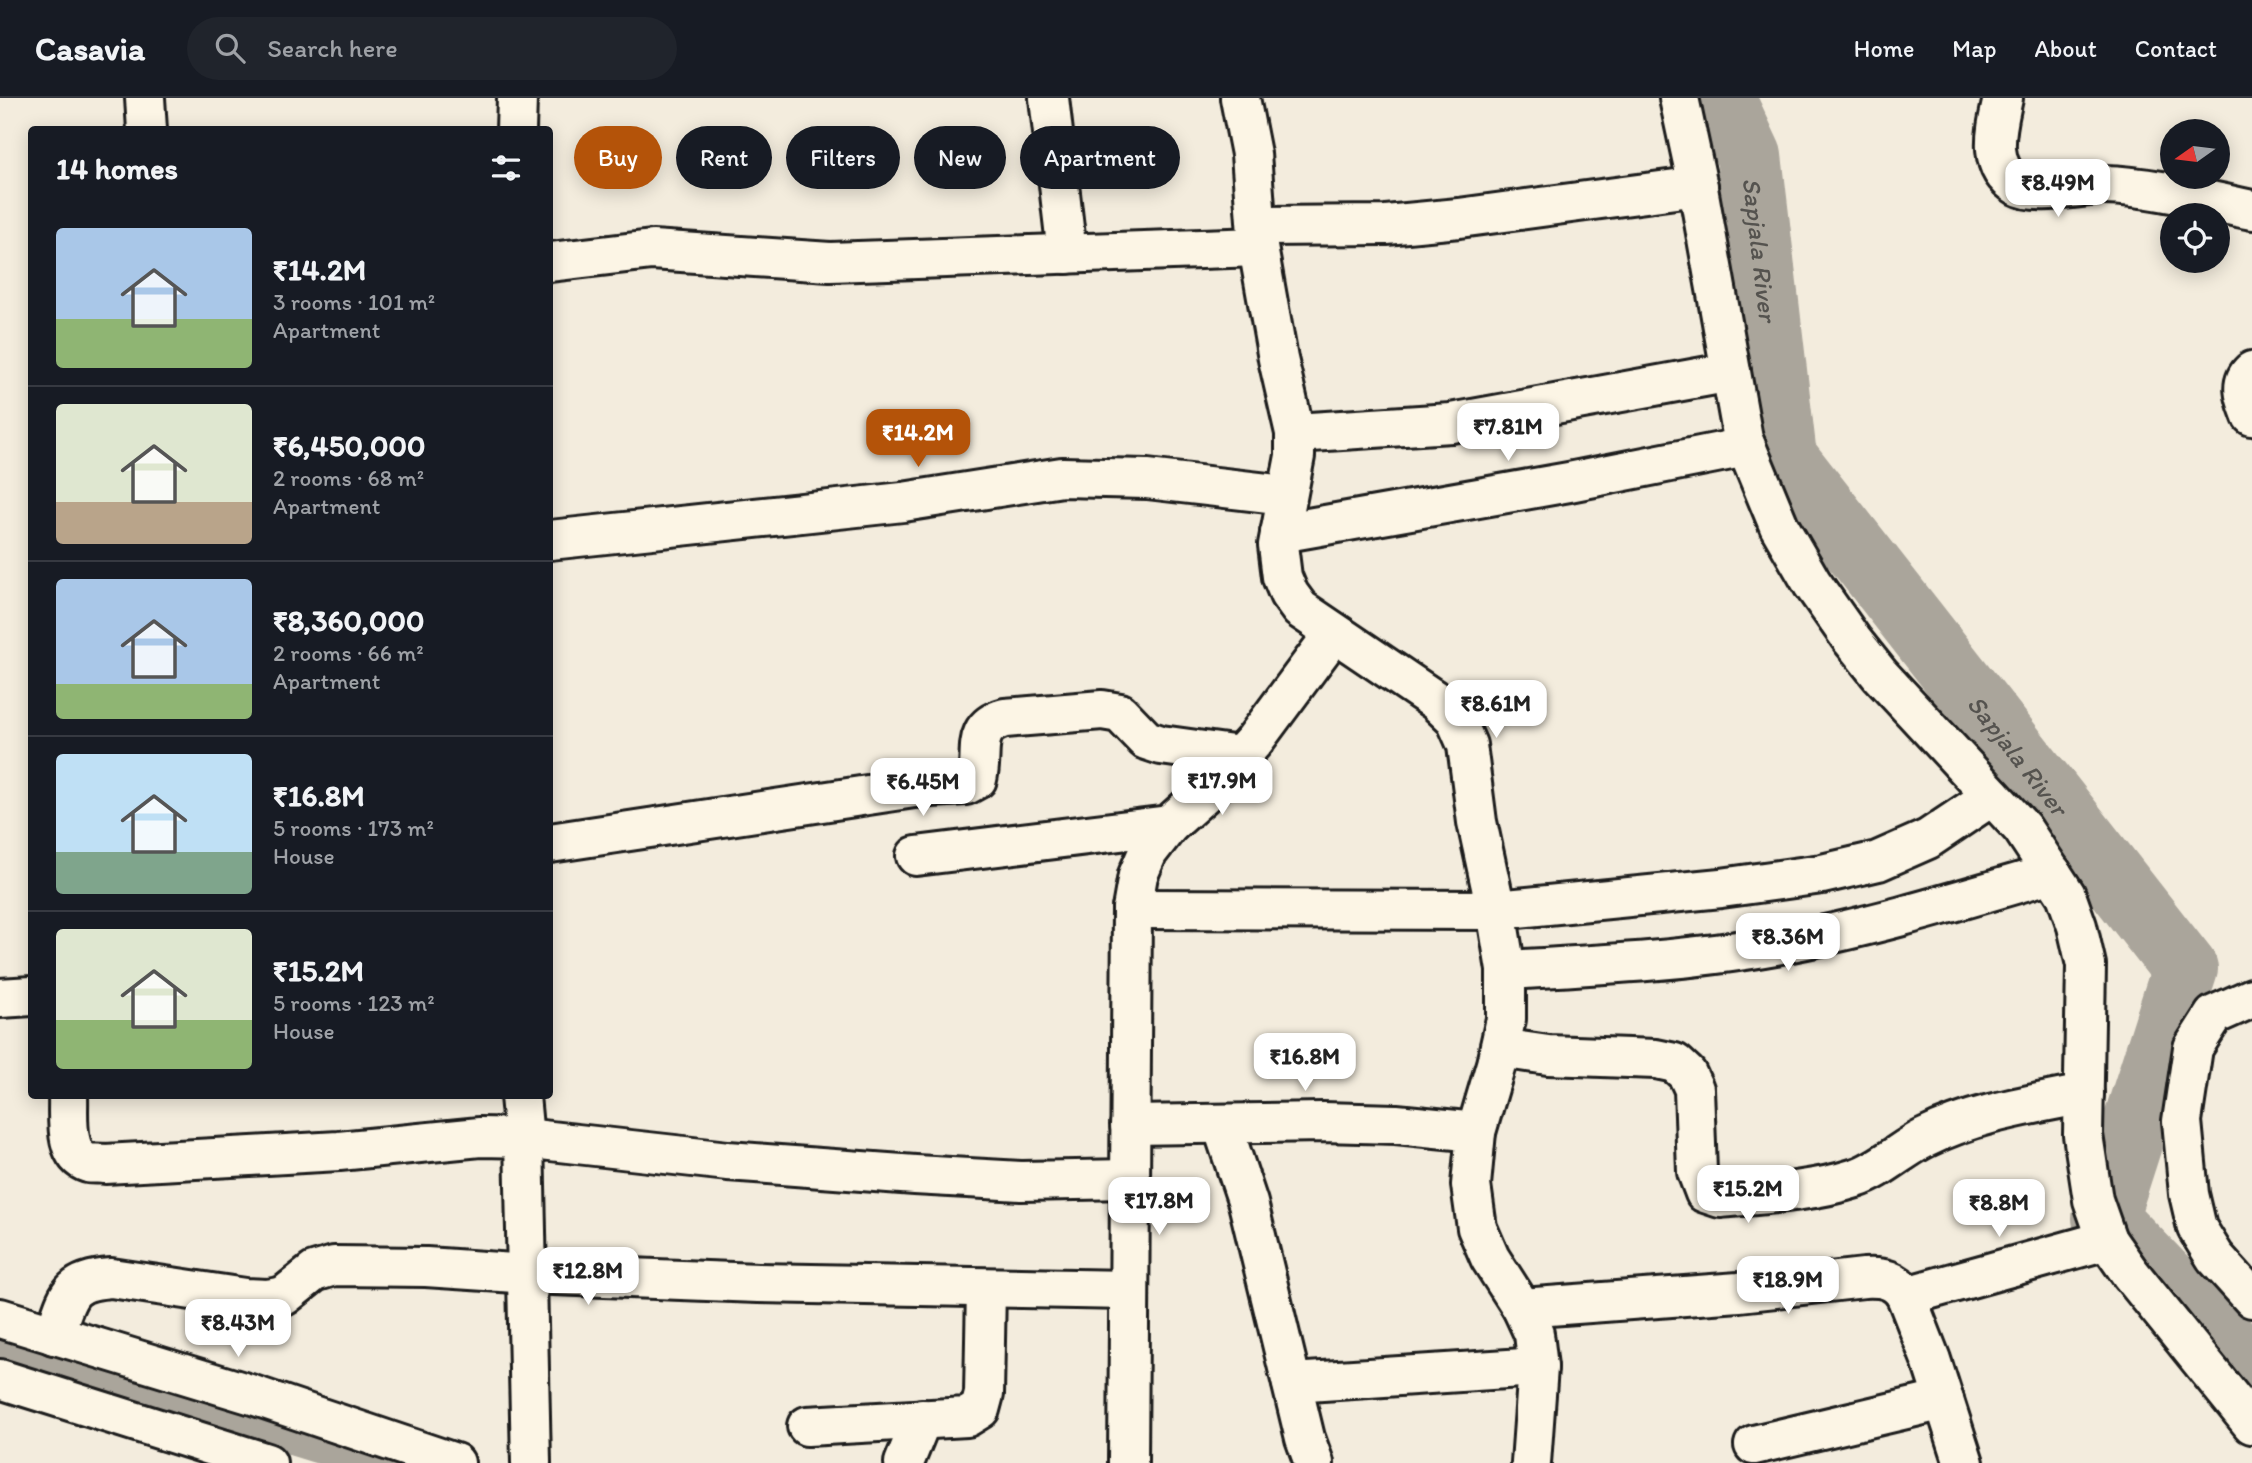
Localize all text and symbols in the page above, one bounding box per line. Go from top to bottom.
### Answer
search box [187,17,677,80]
text: Casavia [35,29,145,68]
icon: search [211,29,249,67]
text: Search here [267,32,398,64]
text: Home [1854,34,1914,63]
text: Map [1952,34,1996,63]
text: About [2034,34,2097,63]
text: Contact [2135,34,2217,63]
north arrow [2160,119,2230,189]
map controls [2160,119,2230,273]
chip: Buy [574,126,662,189]
chip: Rent [676,126,772,189]
chip: Filters [786,126,900,189]
chip: New [914,126,1006,189]
chip: Apartment [1020,126,1180,189]
icon: filters [487,149,525,187]
text: 14 homes [56,150,178,187]
pin: ₹8.49M [2001,159,2115,219]
text: ₹8.49M [2021,168,2095,196]
water label: Sapjala River [1736,176,1784,326]
button: locate [2160,203,2230,273]
text: ₹14.2M [273,251,366,288]
icon: home [112,256,196,340]
text: 3 rooms · 101 m² [273,288,435,316]
text: Apartment [273,316,380,344]
pin: ₹7.81M [1451,404,1565,463]
pin: ₹14.2M [861,410,975,469]
text: ₹7.81M [1473,412,1543,440]
text: ₹14.2M [882,418,954,446]
text: ₹6,450,000 [273,427,425,464]
icon: home [112,432,196,516]
text: 2 rooms · 68 m² [273,464,424,492]
text: Apartment [273,492,380,520]
text: ₹8,360,000 [273,602,424,639]
icon: home [112,607,196,691]
text: 2 rooms · 66 m² [273,639,424,667]
text: Apartment [273,667,380,695]
pin: ₹8.61M [1439,680,1553,740]
text: ₹8.61M [1461,689,1531,717]
water label: Sapjala River [1961,689,2077,825]
pin: ₹6.45M [866,758,980,818]
pin: ₹17.9M [1165,758,1279,817]
text: ₹17.9M [1187,766,1257,794]
text: ₹6.45M [886,767,960,795]
text: ₹16.8M [273,777,365,814]
icon: home [112,782,196,866]
text: 5 rooms · 173 m² [273,814,434,842]
text: House [273,842,335,870]
pin: ₹8.36M [1731,914,1845,973]
text: ₹8.36M [1752,922,1824,950]
text: ₹15.2M [273,952,364,989]
icon: home [112,957,196,1041]
text: 5 rooms · 123 m² [273,989,435,1017]
text: House [273,1017,335,1045]
pin: ₹16.8M [1248,1034,1362,1093]
text: ₹16.8M [1270,1042,1340,1070]
pin: ₹15.2M [1691,1166,1805,1225]
text: ₹15.2M [1713,1174,1783,1202]
pin: ₹17.8M [1102,1178,1216,1237]
pin: ₹8.8M [1950,1180,2048,1239]
text: ₹17.8M [1124,1186,1194,1214]
text: ₹8.8M [1969,1188,2029,1216]
pin: ₹12.8M [531,1248,645,1307]
text: ₹12.8M [553,1256,623,1284]
pin: ₹18.9M [1731,1256,1845,1316]
text: ₹18.9M [1753,1265,1823,1293]
pin: ₹8.43M [181,1300,295,1359]
text: ₹8.43M [201,1308,275,1336]

